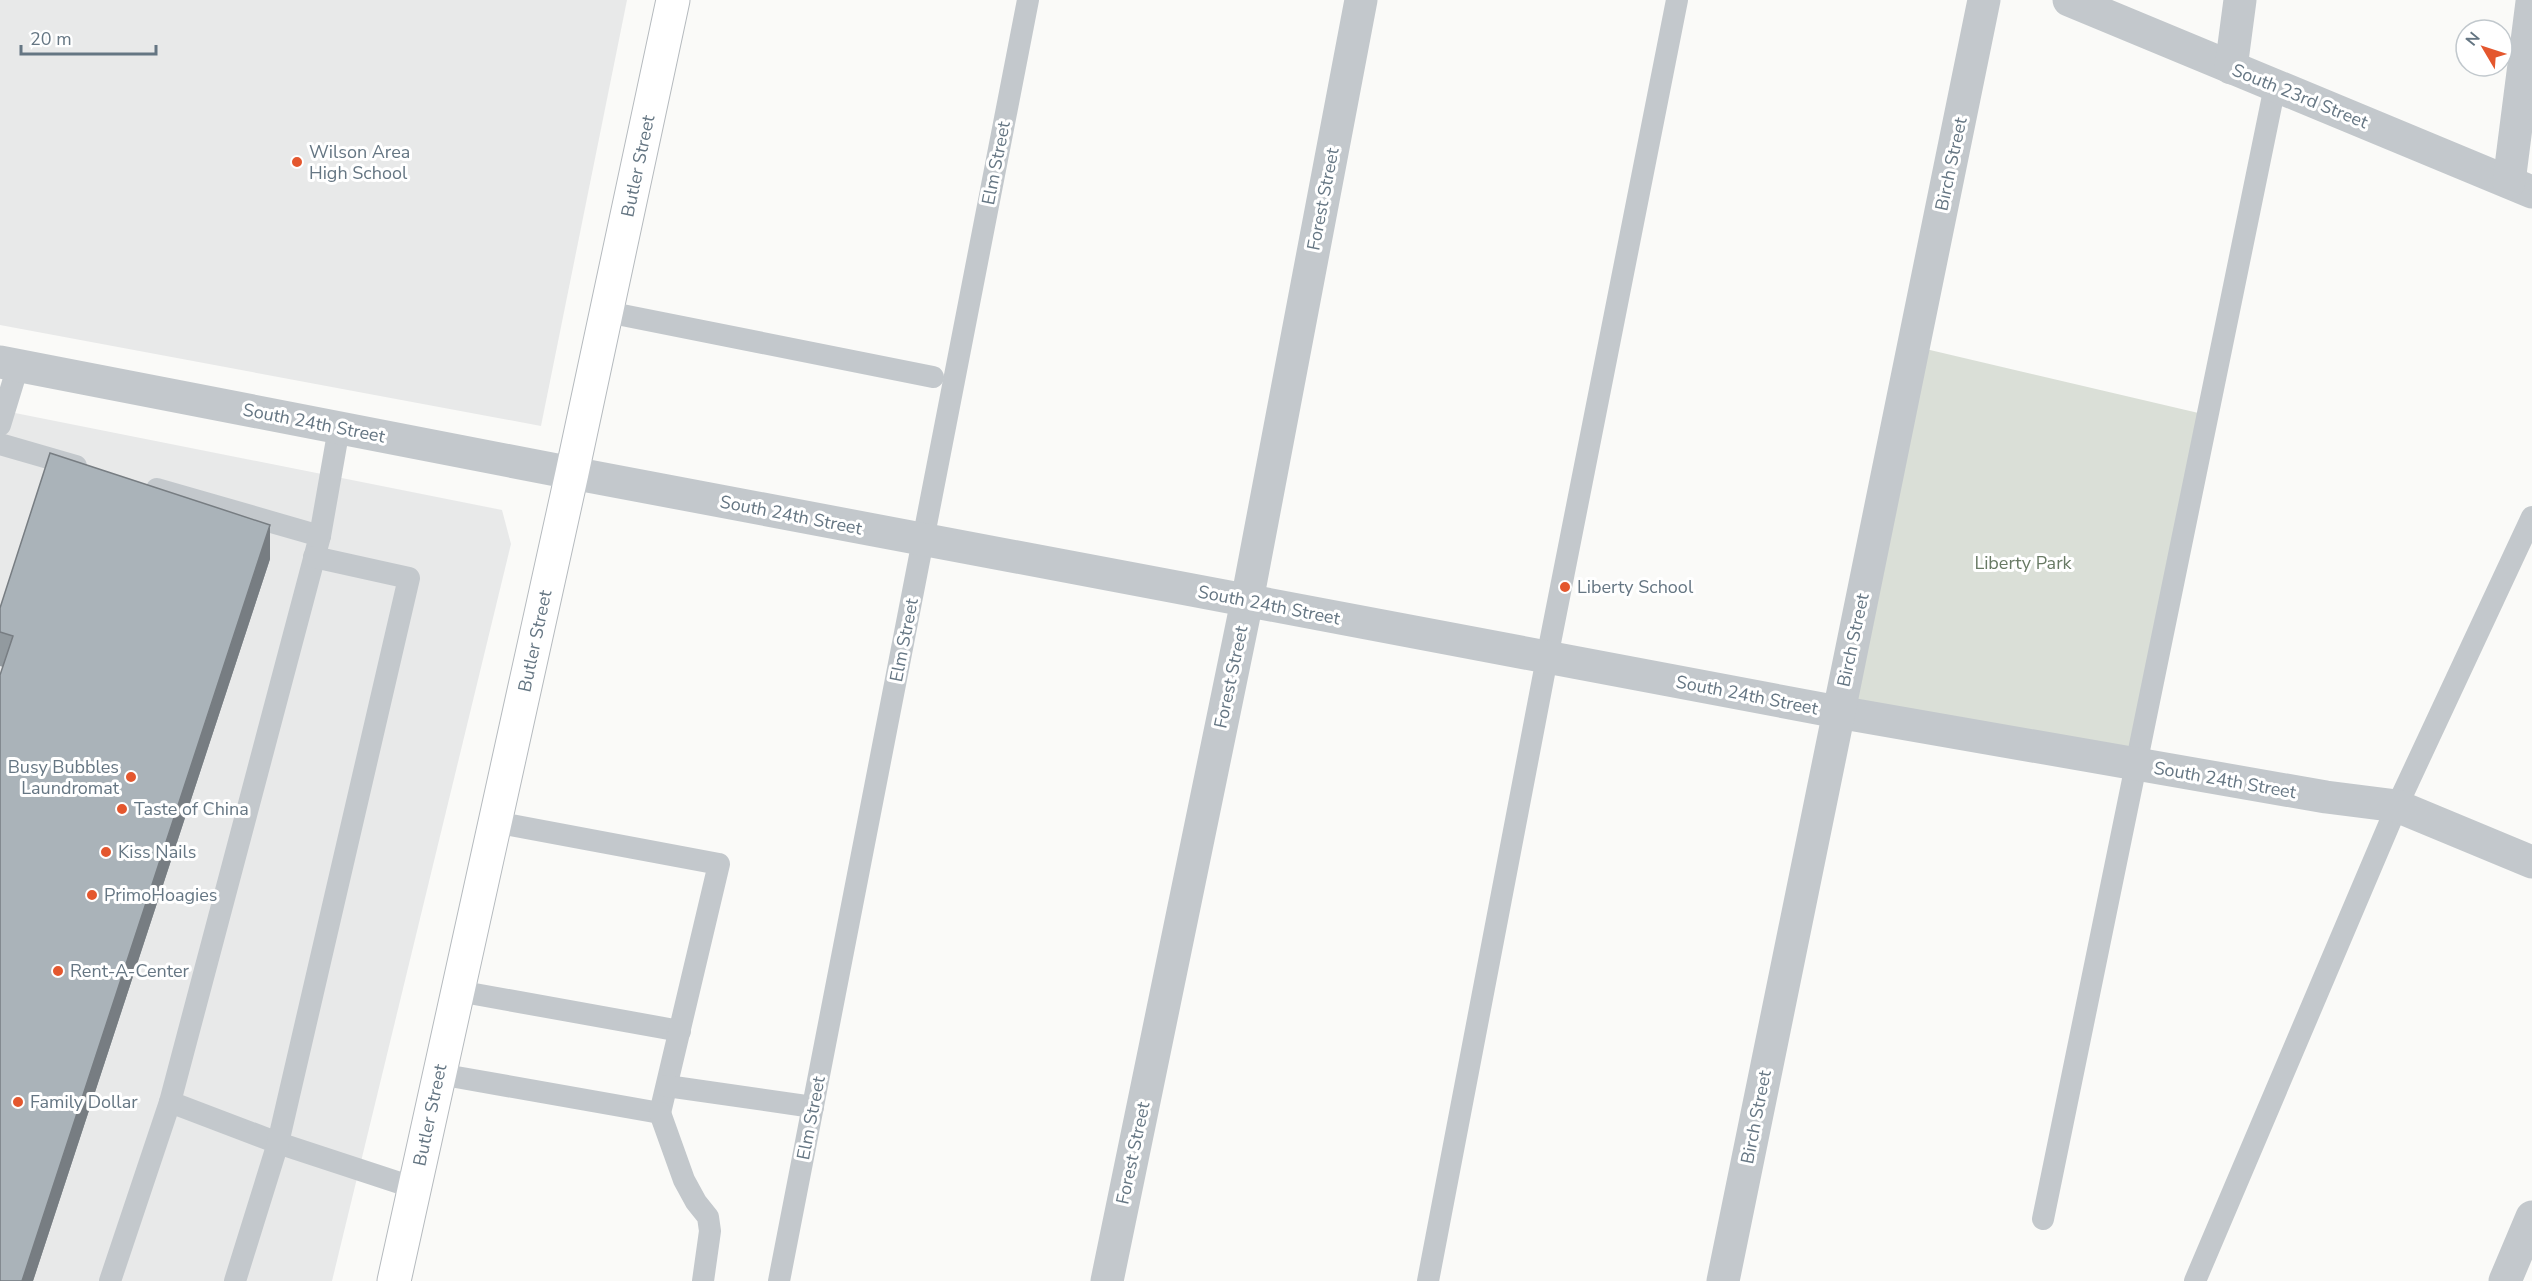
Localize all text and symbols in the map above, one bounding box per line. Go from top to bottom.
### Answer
scale bar [21,18,156,56]
north arrow [2454,18,2514,78]
text: 20 m [30,27,72,51]
text: N [2461,28,2485,51]
street label: South 23rd Street [2229,58,2372,134]
street label: Butler Street [615,112,661,219]
street label: Birch Street [1929,114,1973,213]
street label: Elm Street [976,118,1016,207]
place label: Wilson Area High School [309,140,410,185]
street label: Forest Street [1301,145,1345,252]
marker: Wilson Area High School [290,155,304,169]
street label: South 24th Street [241,397,388,449]
street label: South 24th Street [718,489,865,541]
park label: Liberty Park [1974,551,2073,575]
place label: Liberty School [1577,575,1694,599]
street label: South 24th Street [1196,579,1343,631]
marker: Liberty School [1558,580,1572,594]
street label: Butler Street [512,587,558,694]
street label: Birch Street [1831,590,1875,689]
street label: Elm Street [884,595,924,684]
street label: Forest Street [1208,623,1254,730]
street label: South 24th Street [1674,669,1821,721]
place label: Busy Bubbles Laundromat [8,755,120,800]
street label: South 24th Street [2152,756,2299,804]
marker: Busy Bubbles Laundromat [124,770,138,784]
place label: Taste of China [134,797,249,821]
marker: Taste of China [115,802,129,816]
place label: Kiss Nails [118,840,196,864]
marker: Kiss Nails [99,845,113,859]
place label: PrimoHoagies [104,883,217,907]
marker: PrimoHoagies [85,888,99,902]
place label: Rent-A-Center [70,959,190,983]
marker: Rent-A-Center [51,964,65,978]
street label: Butler Street [407,1061,453,1168]
street label: Birch Street [1735,1067,1777,1166]
street label: Elm Street [791,1073,831,1162]
place label: Family Dollar [30,1090,138,1114]
marker: Family Dollar [11,1095,25,1109]
street label: Forest Street [1110,1099,1156,1206]

